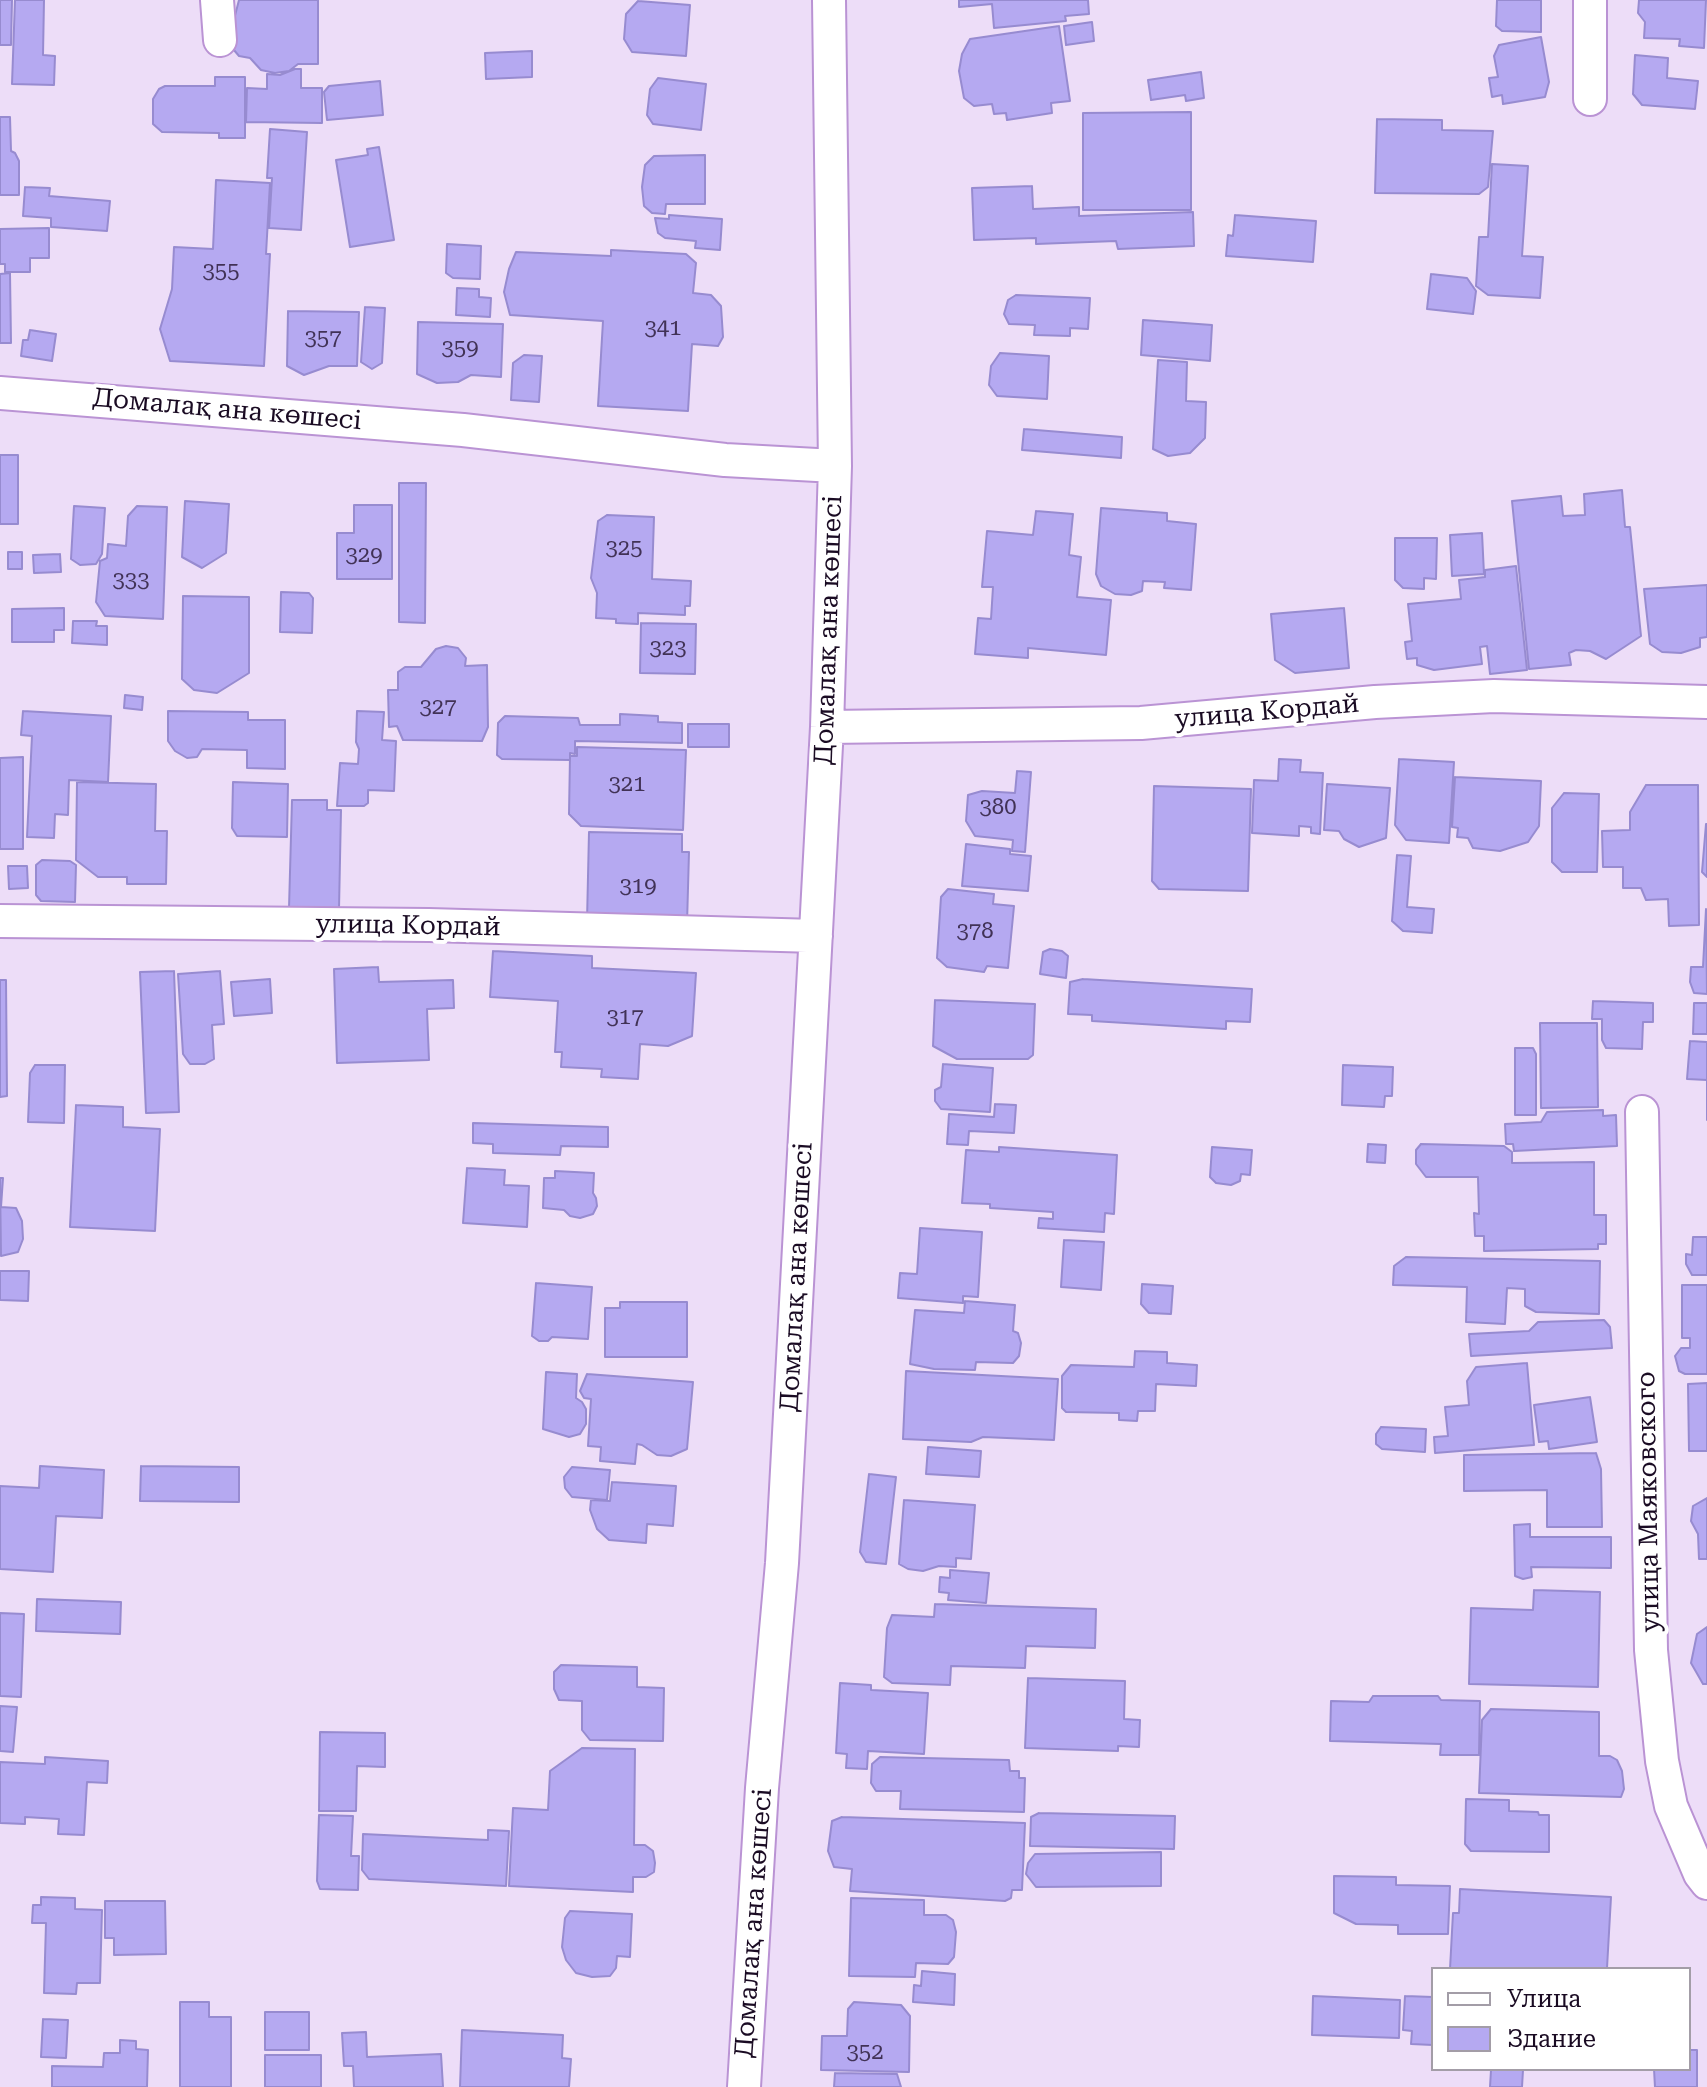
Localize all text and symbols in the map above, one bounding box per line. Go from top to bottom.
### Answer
house number: 355 [203,259,239,285]
house number: 341 [645,316,681,342]
house number: 357 [305,326,341,352]
house number: 359 [442,336,478,362]
street label: Домалақ ана көшесі [91,383,363,437]
street label: Домалақ ана көшесі [809,495,849,765]
house number: 325 [606,536,642,562]
house number: 329 [346,543,382,569]
house number: 333 [113,568,149,594]
house number: 323 [650,636,686,662]
street label: улица Кордай [1174,688,1360,736]
house number: 327 [420,695,456,721]
house number: 321 [609,772,645,798]
house number: 380 [980,795,1016,821]
house number: 319 [620,874,656,900]
street label: улица Кордай [315,909,501,943]
house number: 378 [957,919,993,945]
house number: 317 [607,1005,643,1031]
street label: Домалақ ана көшесі [774,1141,820,1413]
street label: улица Маяковского [1631,1371,1667,1633]
street label: Домалақ ана көшесі [729,1787,779,2059]
legend [1431,1967,1691,2071]
text: Улица [1507,1985,1581,2013]
text: Здание [1507,2025,1596,2053]
house number: 352 [847,2040,883,2066]

